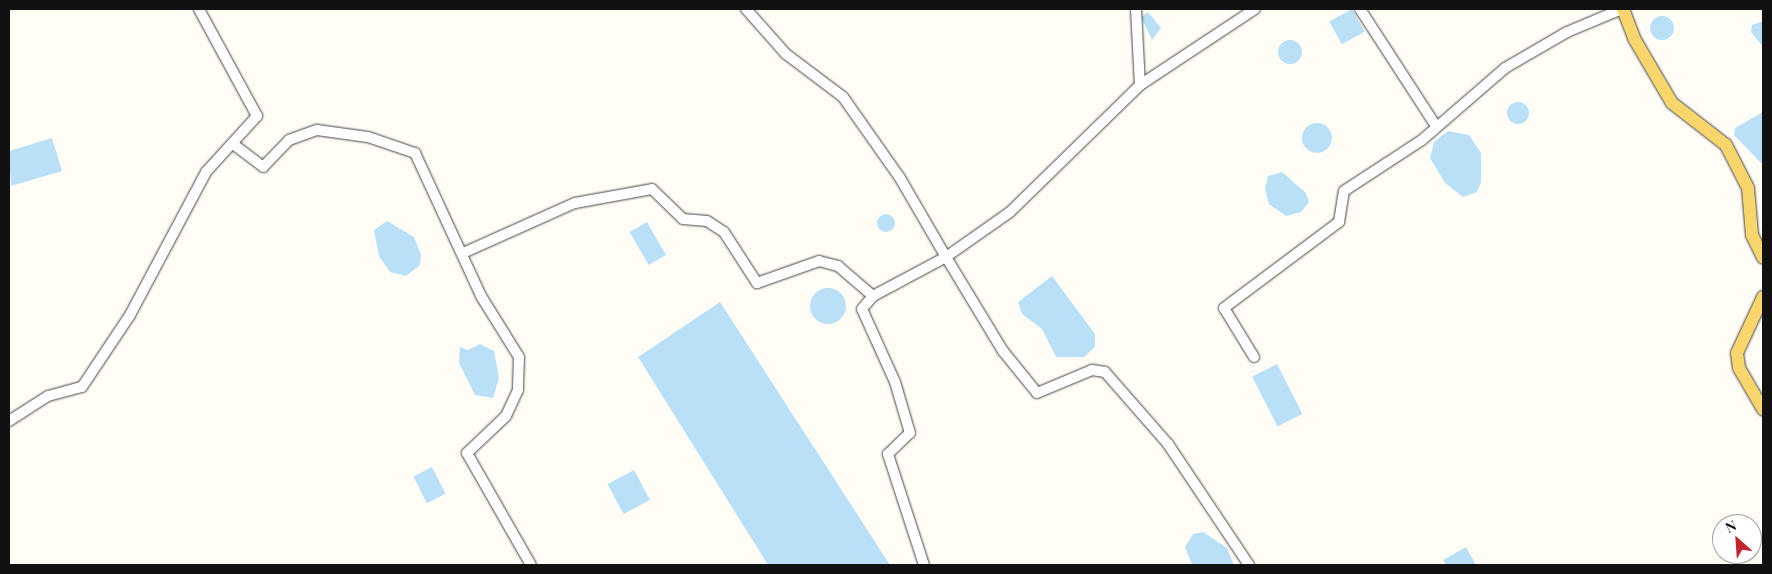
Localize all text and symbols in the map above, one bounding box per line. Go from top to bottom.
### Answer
north arrow [1712,514,1762,564]
text: N [1722,515,1739,537]

